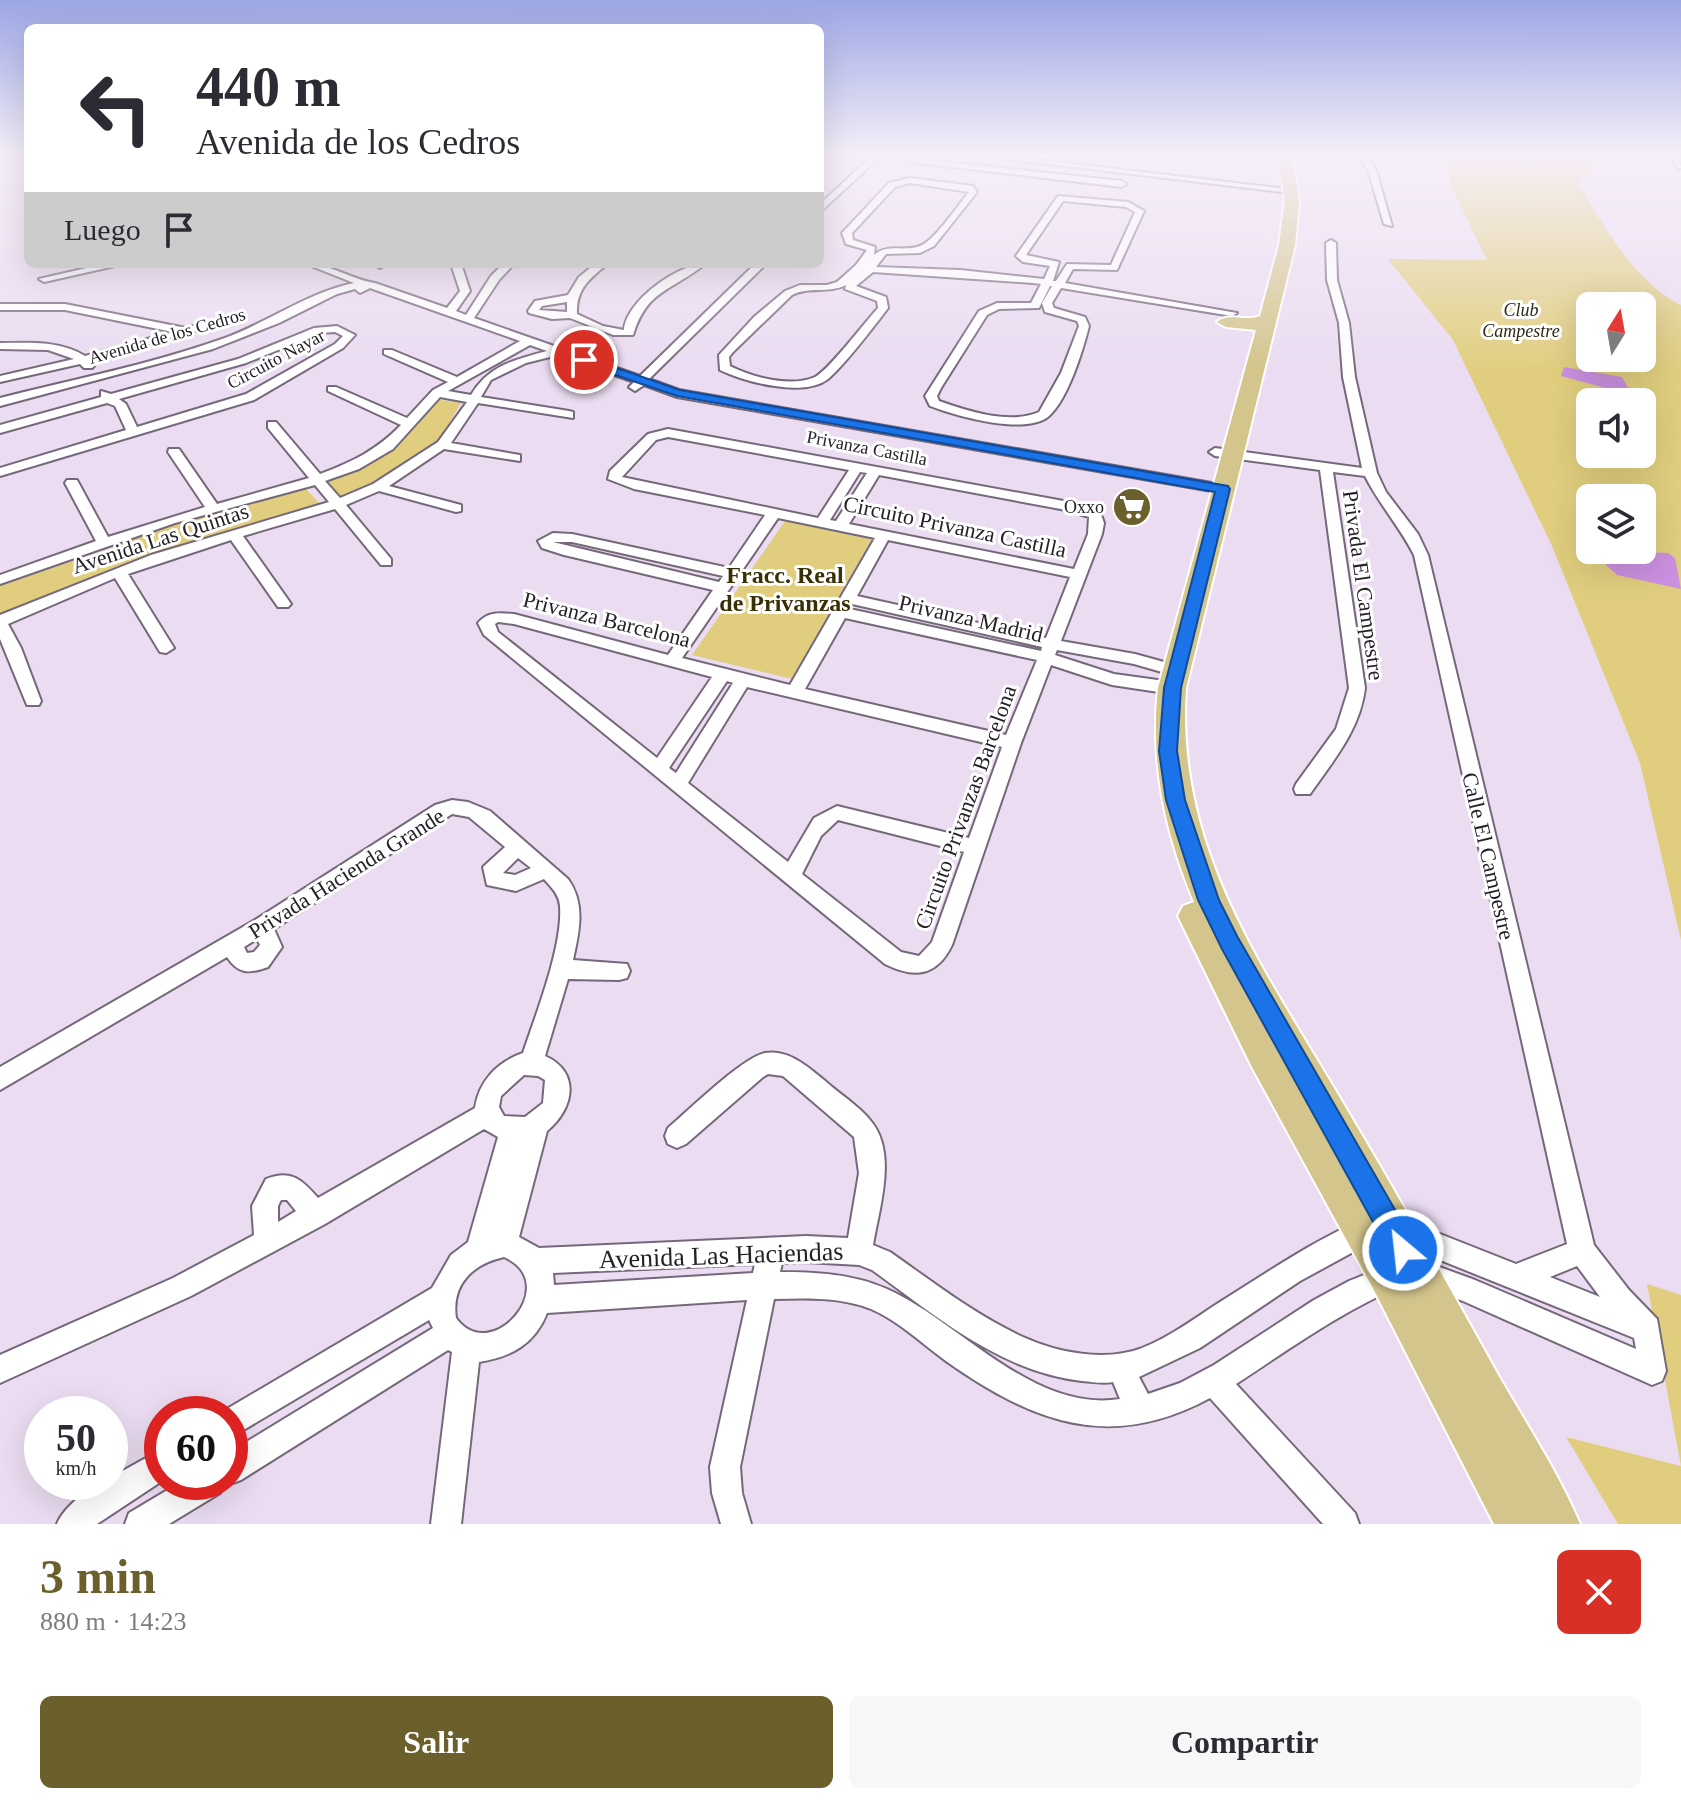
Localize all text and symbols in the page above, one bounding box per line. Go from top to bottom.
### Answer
icon: left [64,56,168,160]
text: 440 m [196,56,341,118]
text: Avenida de los Cedros [196,122,520,162]
icon: arrive [157,208,201,252]
text: Luego [64,213,141,246]
north arrow [1576,292,1656,372]
map controls [1576,292,1656,564]
park label: Club Campestre [1482,300,1560,341]
street label: Avenida de los Cedros [86,304,248,368]
street label: Circuito Nayar [224,325,328,393]
pin [550,326,618,394]
icon: arrive [562,338,606,382]
button: sound [1576,388,1656,468]
street label: Privanza Castilla [805,426,929,470]
button: layers [1576,484,1656,564]
supermarket icon: Oxxo [1111,486,1153,528]
street label: Privada El Campestre [1338,488,1389,682]
street label: Circuito Privanza Castilla [841,491,1069,562]
place label: Oxxo [1064,497,1104,517]
street label: Avenida Las Quintas [69,498,252,579]
district label: Fracc. Real de Privanzas [719,562,851,616]
street label: Privanza Barcelona [521,587,693,652]
street label: Privanza Madrid [896,590,1045,647]
street label: Circuito Privanzas Barcelona [910,682,1021,933]
street label: Calle El Campestre [1457,770,1520,942]
street label: Privada Hacienda Grande [244,803,449,944]
position arrow [1361,1208,1445,1292]
street label: Avenida Las Haciendas [598,1237,844,1274]
speed limit sign: 60 [144,1396,248,1500]
text: 50 [56,1415,96,1460]
text: km/h [55,1457,97,1479]
text: 3 min [40,1550,156,1603]
button: close [1557,1550,1641,1634]
text: 880 m · 14:23 [40,1607,187,1636]
button: Salir [40,1696,833,1788]
button: Compartir [849,1696,1641,1788]

